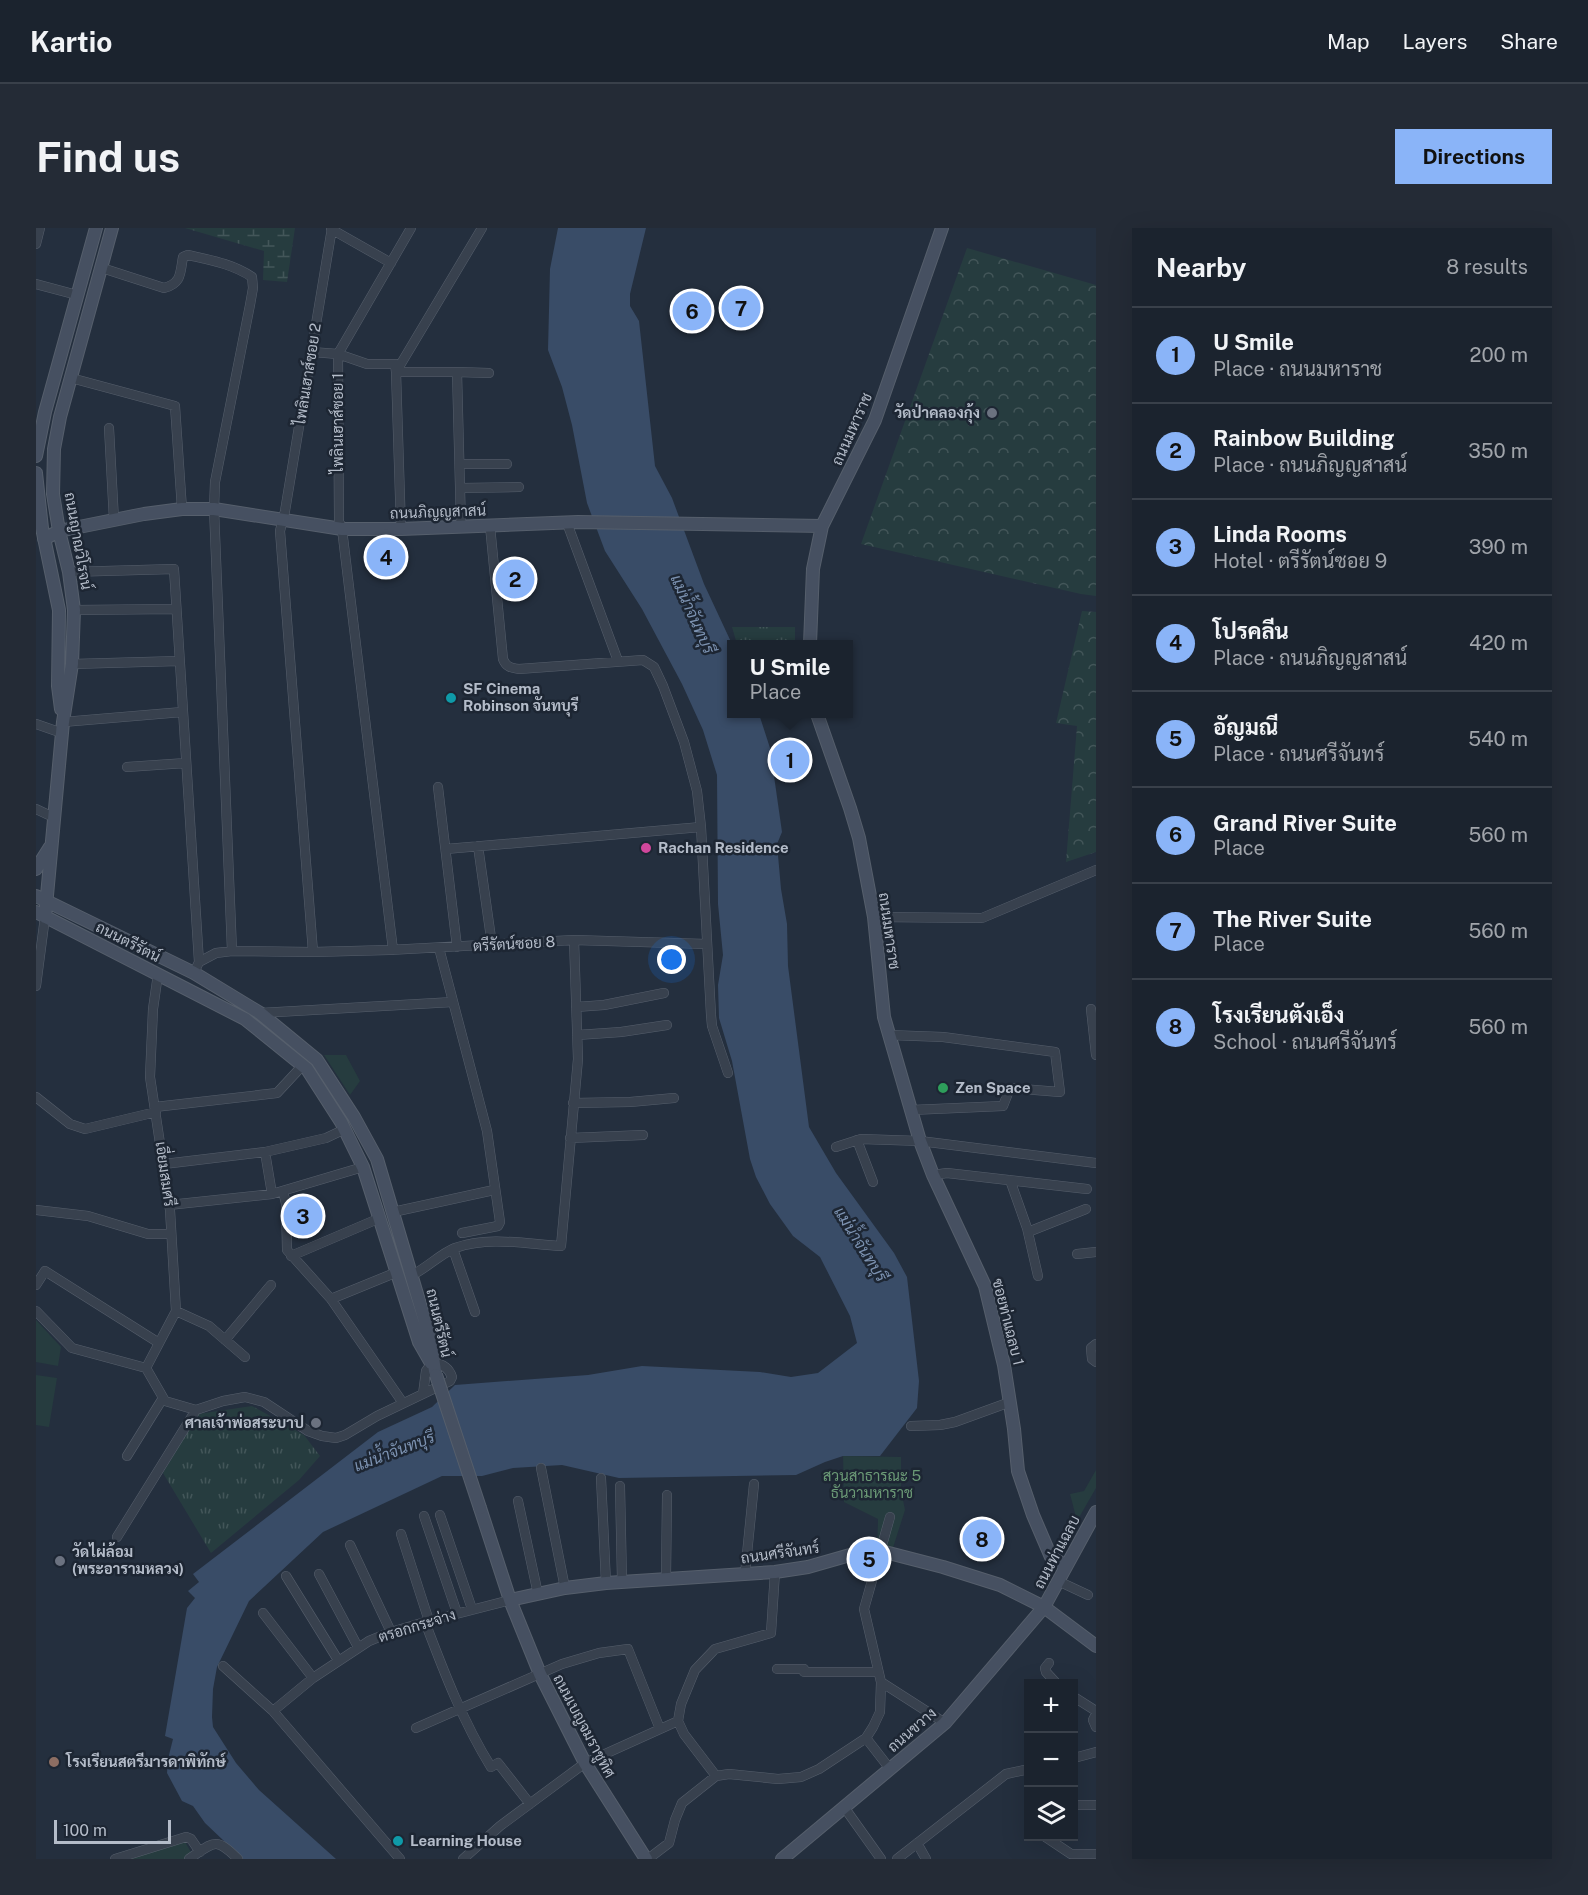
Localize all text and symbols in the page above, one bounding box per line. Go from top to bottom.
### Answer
text: Kartio [30,25,112,58]
text: Map [1327,29,1370,54]
text: Layers [1403,29,1467,54]
text: Share [1500,29,1558,54]
button: Directions [1395,129,1552,184]
text: Find us [36,132,180,181]
text: Nearby [1156,252,1246,283]
text: 8 results [1446,255,1528,279]
pin: 7 [722,286,760,331]
pin: 6 [672,288,712,334]
street label: ไพลินเฮาส์ซอย 2 [290,321,324,427]
text: U Smile [1213,329,1294,355]
text: 1 [1171,343,1180,367]
text: 200 m [1470,343,1528,367]
text: Place · ถนนมหาราช [1213,357,1382,381]
street label: ไพลินเฮาส์ซอย 1 [328,373,346,474]
street label: ถนนมหาราช [828,390,875,468]
place label: วัดป่าคลองกุ้ง [894,403,980,424]
marker: วัดป่าคลองกุ้ง [985,406,999,420]
text: Rainbow Building [1213,425,1394,451]
text: 2 [1169,439,1182,463]
text: 350 m [1468,439,1528,463]
text: Place · ถนนภิญญสาสน์ [1213,453,1407,477]
street label: ถนนญาณวิโรจน์ [61,491,96,591]
street label: ถนนภิญญสาสน์ [390,500,486,523]
text: Linda Rooms [1213,521,1347,547]
pin: 4 [366,534,406,580]
text: 3 [1169,535,1182,559]
text: 390 m [1469,535,1528,559]
text: Hotel · ตรีรัตน์ซอย 9 [1213,549,1387,573]
pin: 2 [496,556,534,602]
water label: แม่น้ำจันทบุรี [665,570,724,659]
text: โปรคลีน [1213,618,1289,644]
text: 4 [1169,631,1182,655]
text: 420 m [1469,631,1528,655]
popup [727,640,853,718]
text: Place · ถนนภิญญสาสน์ [1213,646,1407,670]
text: U Smile [749,654,831,680]
place label: SF Cinema Robinson จันทบุรี [463,680,579,717]
text: Place [749,680,801,704]
marker: SF Cinema Robinson จันทบุรี [444,691,458,705]
text: อัญมณี [1213,714,1278,740]
text: 5 [1169,727,1182,751]
text: 540 m [1468,727,1528,751]
pin: 1 [770,738,810,782]
text: Place · ถนนศรีจันทร์ [1213,742,1384,766]
text: Grand River Suite [1213,810,1397,836]
text: 6 [1169,823,1182,847]
text: 560 m [1468,823,1528,847]
text: Place [1213,836,1265,860]
place label: Rachan Residence [658,839,789,856]
marker: Rachan Residence [639,841,653,855]
street label: ถนนมหาราช [876,891,903,970]
text: The River Suite [1213,906,1372,932]
street label: ถนนตรีรัตน์ [93,917,164,965]
text: 7 [1169,919,1182,943]
text: 560 m [1468,919,1528,943]
street label: ตรีรัตน์ซอย 8 [472,932,556,954]
text: Place [1213,932,1265,956]
your location [657,945,686,974]
text: โรงเรียนตังเอ็ง [1213,1002,1344,1028]
text: 8 [1169,1015,1182,1039]
text: 560 m [1468,1015,1528,1039]
text: School · ถนนศรีจันทร์ [1213,1030,1397,1054]
place label: Zen Space [955,1079,1031,1096]
marker: Zen Space [936,1081,950,1095]
street label: เอี่ยมสมศรี [153,1140,184,1208]
pin: 3 [284,1194,322,1238]
water label: แม่น้ำจันทบุรี [828,1201,896,1287]
street label: ซอยท่าแฉลบ 1 [989,1276,1028,1367]
street label: ถนนตรีรัตน์ [423,1287,457,1359]
place label: ศาลเจ้าพ่อสระบาป [185,1413,304,1431]
marker: ศาลเจ้าพ่อสระบาป [309,1416,323,1430]
water label: แม่น้ำจันทบุรี [349,1422,439,1477]
park label: สวนสาธารณะ 5 ธันวามหาราช [823,1467,921,1501]
street label: ถนนท่าแฉลบ [1029,1512,1083,1591]
pin: 8 [962,1516,1002,1562]
pin: 5 [850,1536,888,1582]
street label: ถนนศรีจันทร์ [739,1538,820,1566]
place label: วัดไผ่ล้อม (พระอารามหลวง) [72,1542,184,1577]
marker: วัดไผ่ล้อม (พระอารามหลวง) [53,1554,67,1568]
street label: ตรอกกระจ่าง [376,1605,458,1645]
street label: ถนนเบญจมราชูทิศ [548,1671,619,1781]
map controls [1024,1679,1078,1841]
button: + [1024,1679,1078,1733]
street label: ถนนขวาง [884,1704,939,1755]
button: − [1024,1733,1078,1787]
place label: โรงเรียนสตรีมารดาพิทักษ์ [65,1751,226,1770]
marker: โรงเรียนสตรีมารดาพิทักษ์ [47,1755,61,1769]
button: layers [1024,1787,1078,1841]
scale bar [54,1817,171,1844]
text: 100 m [63,1821,107,1840]
place label: Learning House [410,1832,522,1849]
marker: Learning House [391,1834,405,1848]

